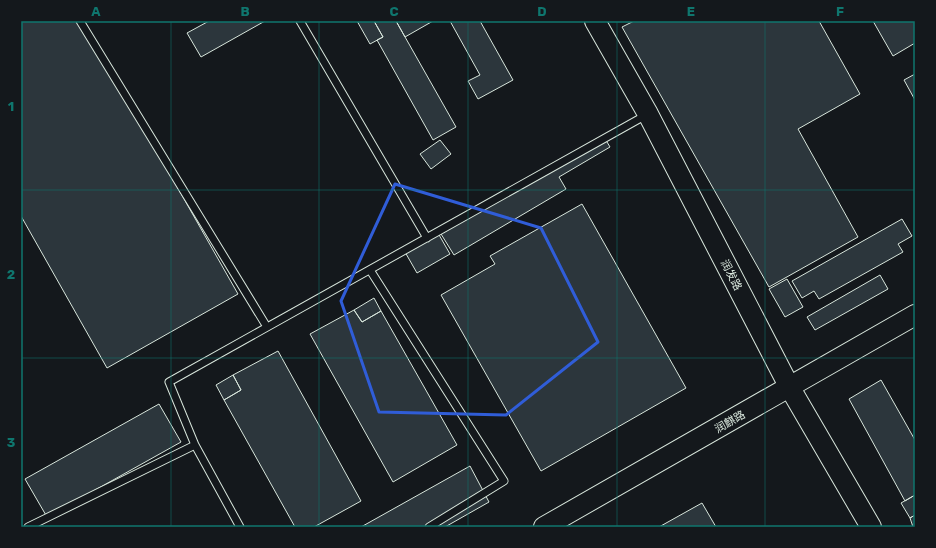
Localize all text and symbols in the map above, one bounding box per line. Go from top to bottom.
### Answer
text: A [91,4,101,19]
text: B [240,4,250,19]
text: C [389,4,399,19]
text: D [537,4,547,19]
text: E [687,4,695,19]
text: F [836,4,844,19]
text: 1 [8,99,14,114]
street label: 润发路 [718,257,744,293]
text: 2 [7,267,15,282]
street label: 润麒路 [712,408,748,436]
text: 3 [7,435,16,450]

